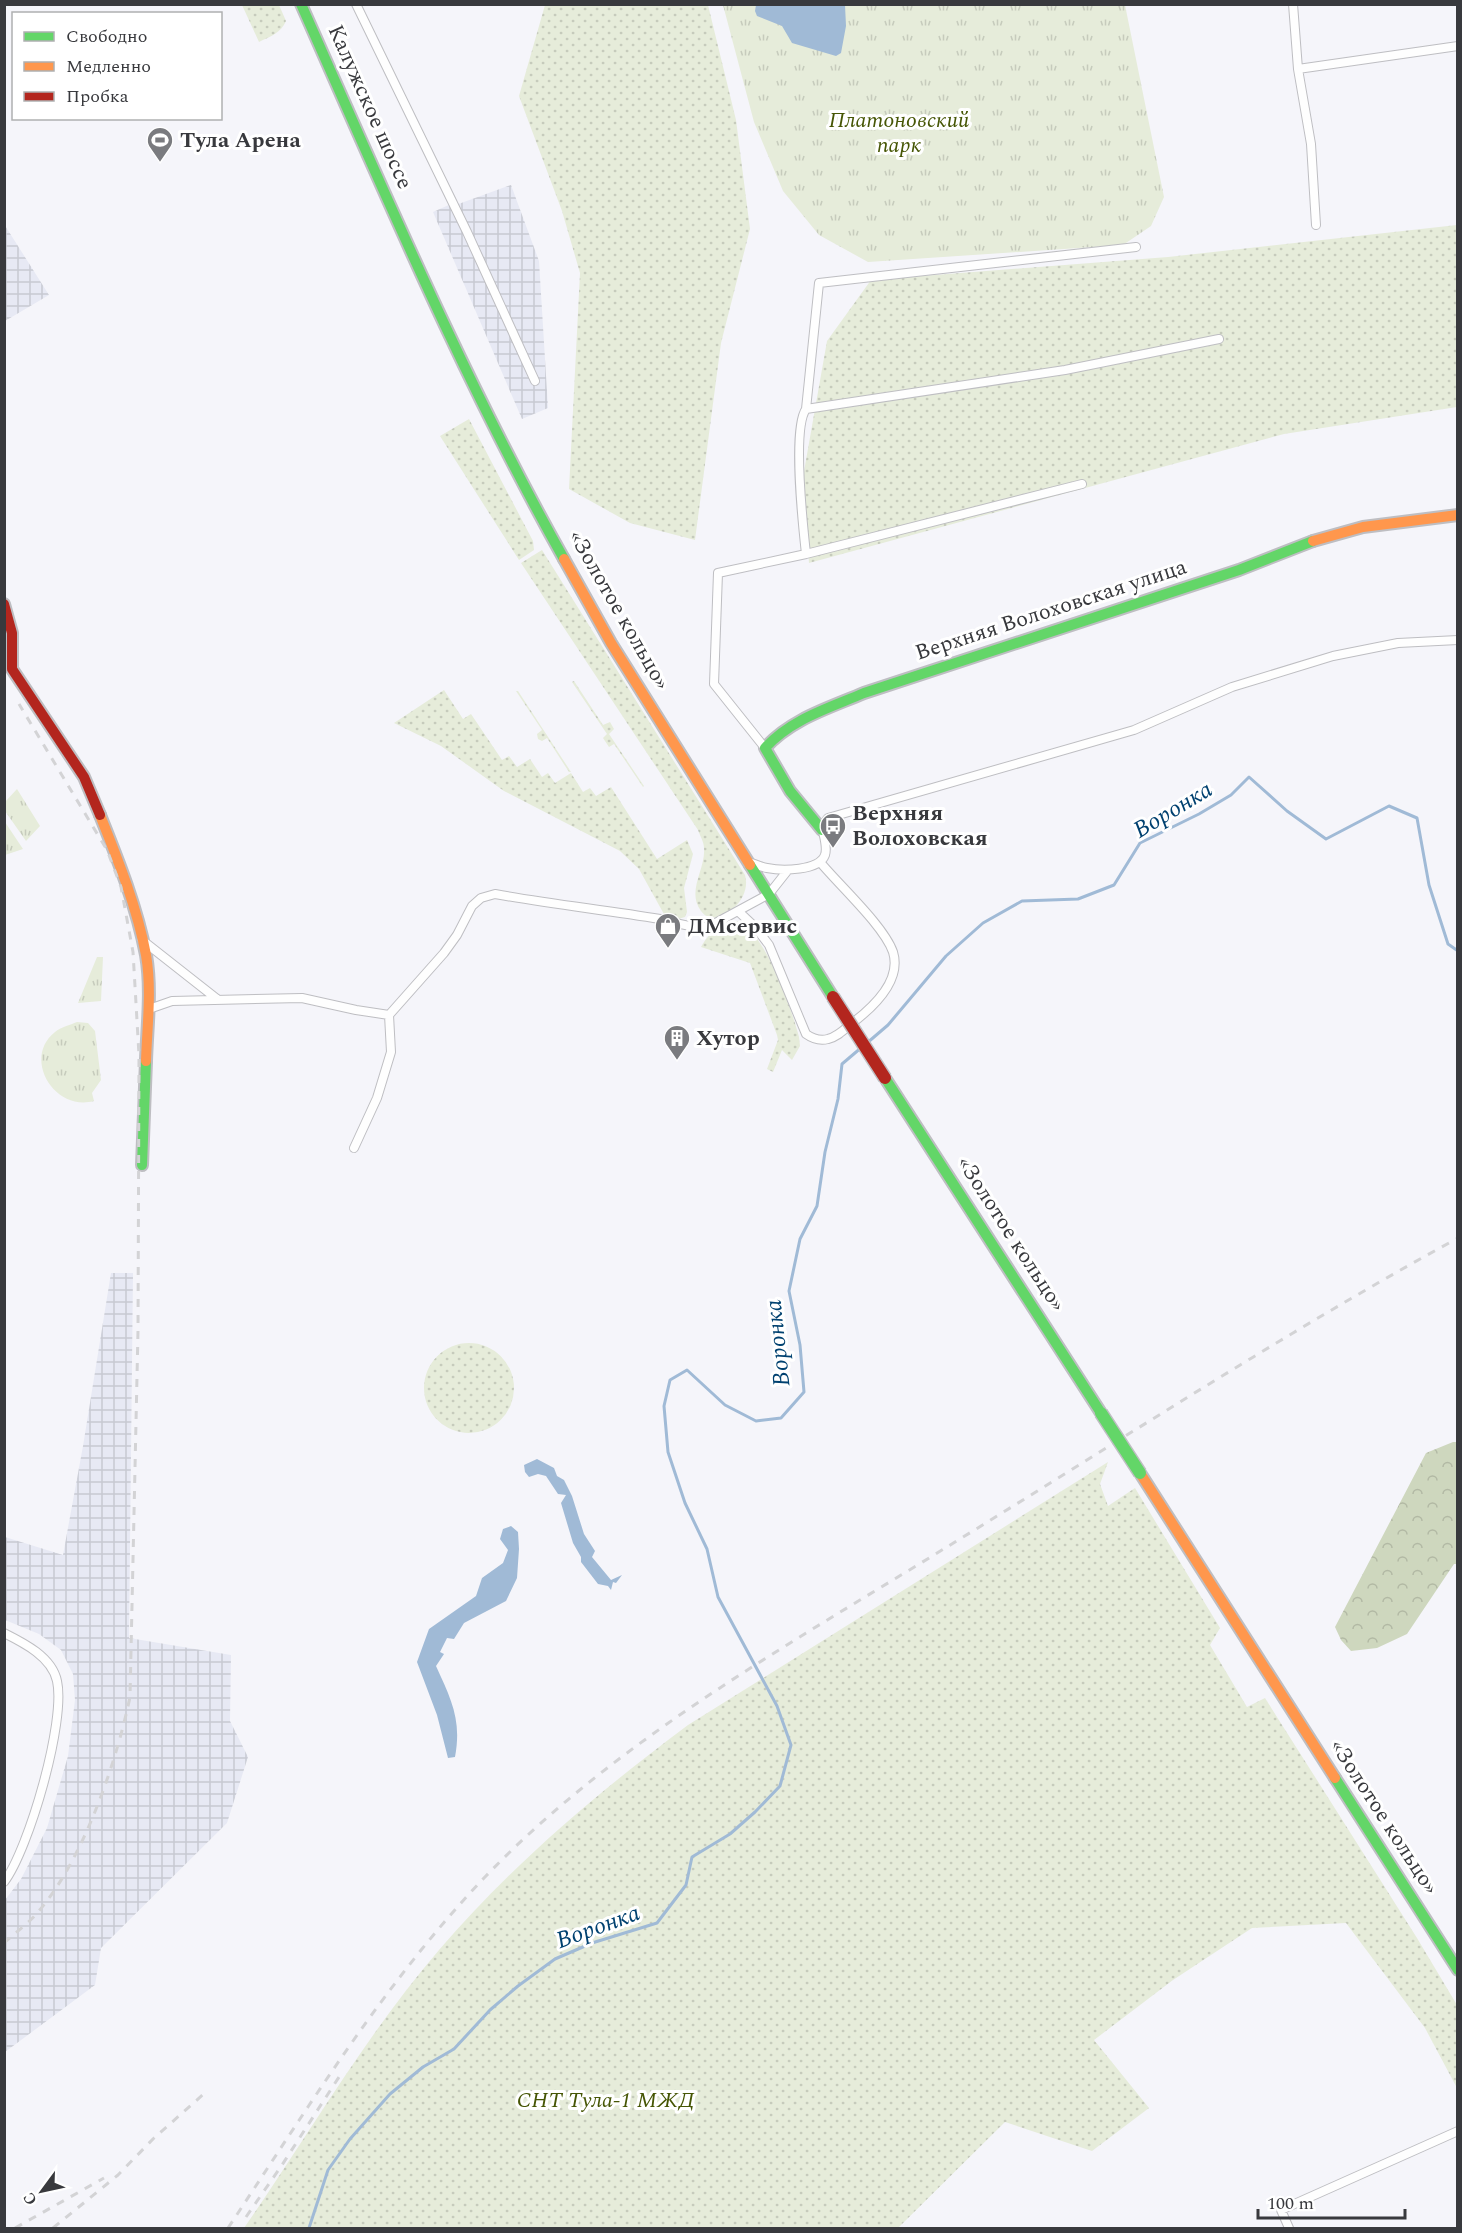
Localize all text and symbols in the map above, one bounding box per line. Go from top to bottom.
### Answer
legend [12,12,222,120]
street label: Калужское шоссе [319,19,421,195]
text: Свободно [66,23,147,50]
text: Медленно [66,53,151,80]
text: Пробка [66,83,129,110]
park label: Платоновский парк [829,104,970,162]
place label: Тула Арена [180,124,301,157]
sports icon: Тула Арена [145,125,175,163]
street label: «Золотое кольцо» [560,524,678,696]
street label: Верхняя Волоховская улица [911,550,1191,670]
water label: Воронка [1126,772,1220,848]
place label: Верхняя Волоховская [852,797,988,855]
bus stop icon: Верхняя Волоховская [818,811,848,849]
place label: ДМсервис [688,910,797,943]
shop icon: ДМсервис [653,911,683,949]
place label: Хутор [696,1022,760,1055]
building icon: Хутор [662,1023,692,1061]
street label: «Золотое кольцо» [948,1150,1074,1319]
water label: Воронка [756,1298,800,1388]
street label: «Золотое кольцо» [1321,1733,1447,1902]
water label: Воронка [551,1895,645,1959]
park label: СНТ Тула-1 МЖД [517,2084,696,2117]
north arrow [12,2161,72,2221]
scale bar [1258,2182,1405,2220]
text: С [17,2187,43,2210]
text: 100 m [1267,2190,1314,2217]

